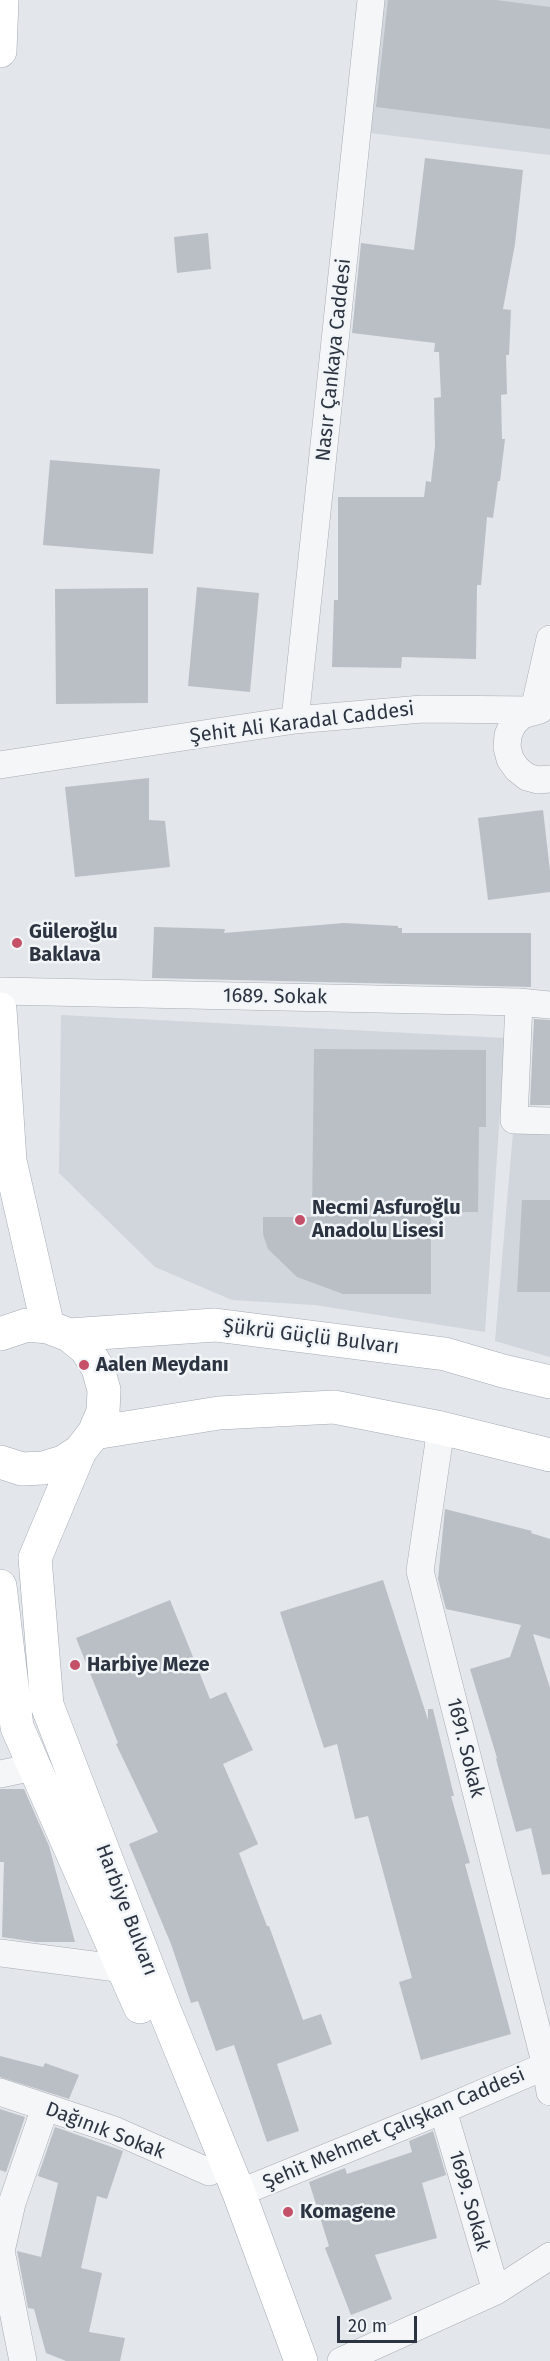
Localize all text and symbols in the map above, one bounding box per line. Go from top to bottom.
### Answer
street label: Nasır Çankaya Caddesi [311,257,357,463]
street label: Şehit Ali Karadal Caddesi [188,697,416,749]
place label: Güleroğlu Baklava [29,920,118,967]
marker: Güleroğlu Baklava [10,936,24,950]
street label: 1689. Sokak [223,984,327,1010]
place label: Necmi Asfuroğlu Anadolu Lisesi [312,1196,461,1243]
marker: Necmi Asfuroğlu Anadolu Lisesi [293,1213,307,1227]
street label: Şükrü Güçlü Bulvarı [222,1314,400,1360]
place label: Aalen Meydanı [96,1353,229,1377]
marker: Aalen Meydanı [77,1358,91,1372]
place label: Harbiye Meze [87,1653,209,1677]
marker: Harbiye Meze [68,1658,82,1672]
street label: 1691. Sokak [441,1696,489,1800]
street label: Harbiye Bulvarı [90,1841,162,1979]
street label: Şehit Mehmet Çalışkan Caddesi [259,2063,529,2195]
street label: Dağınık Sokak [42,2097,168,2165]
street label: 1699. Sokak [443,2148,495,2254]
place label: Komagene [300,2200,396,2224]
marker: Komagene [281,2205,295,2219]
scale bar [340,2304,420,2342]
text: 20 m [348,2315,387,2337]

